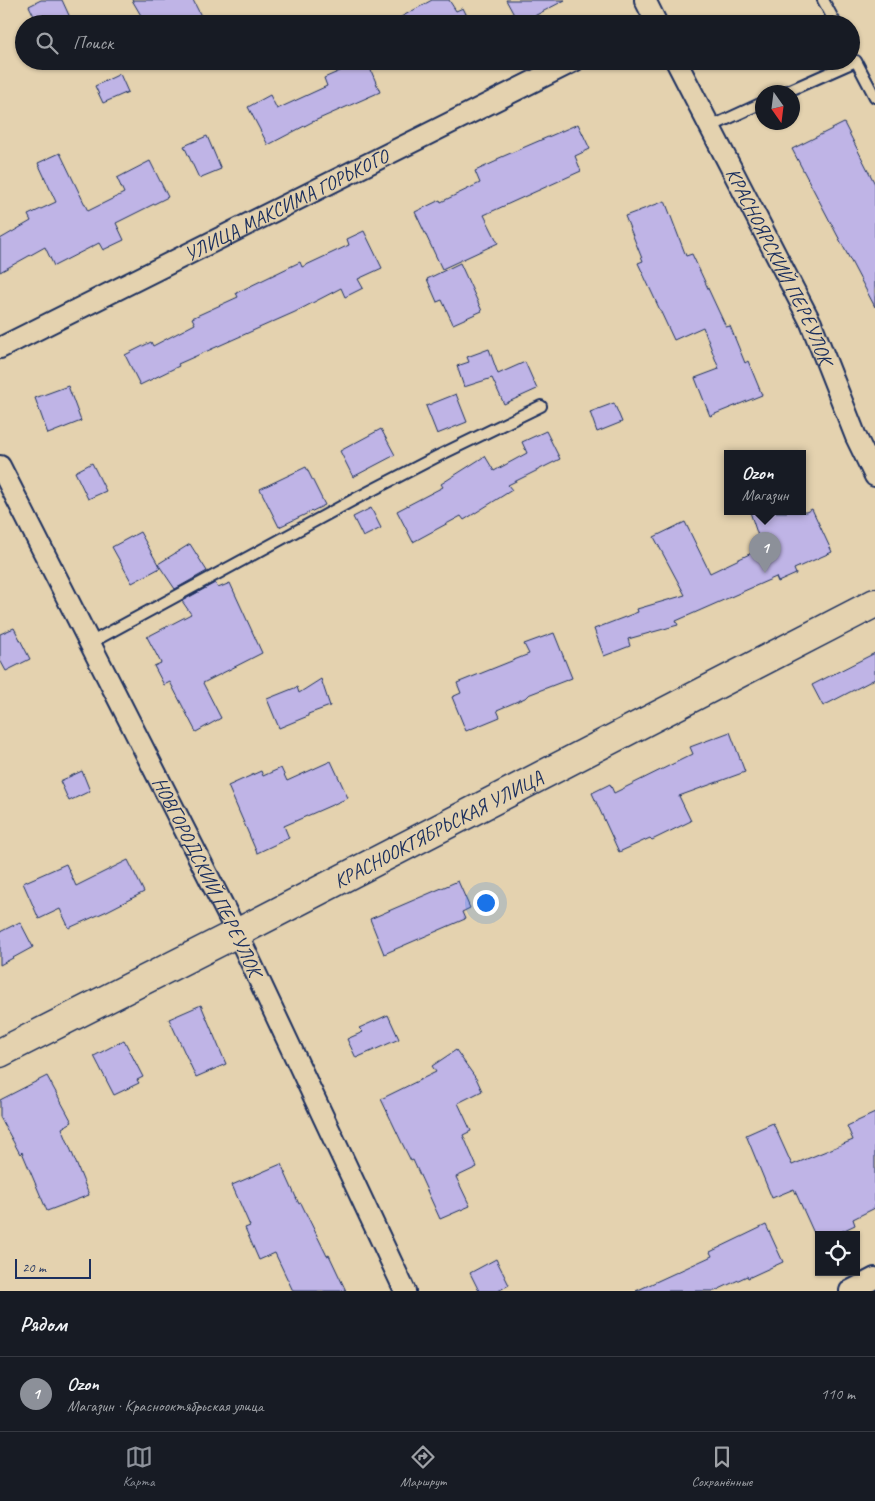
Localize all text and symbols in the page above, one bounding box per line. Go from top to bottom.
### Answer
search box [15,15,860,70]
icon: search [33,29,61,57]
text: Поиск [73,31,113,55]
north arrow [755,85,800,130]
street label: УЛИЦА МАКСИМА ГОРЬКОГО [180,142,394,266]
street label: КРАСНОЯРСКИЙ ПЕРЕУЛОК [721,163,840,372]
popup [724,450,806,515]
text: Ozon [742,461,773,485]
text: Магазин [742,485,788,505]
pin: 1 [749,532,781,573]
street label: КРАСНООКТЯБРЬСКАЯ УЛИЦА [329,764,548,893]
street label: НОВГОРОДСКИЙ ПЕРЕУЛОК [147,773,270,984]
your location [473,890,499,916]
map controls [815,1231,860,1276]
button: locate [815,1231,860,1276]
scale bar [15,1256,91,1279]
text: 20 m [22,1259,46,1276]
text: Рядом [20,1311,67,1337]
text: Ozon [67,1372,99,1396]
text: 1 [32,1384,40,1404]
text: 110 m [821,1384,855,1404]
text: Магазин · Краснооктябрьская улица [67,1396,263,1416]
tab: Карта [123,1443,155,1490]
tab: Маршрут [400,1443,446,1490]
tab: Сохранённые [692,1443,752,1490]

